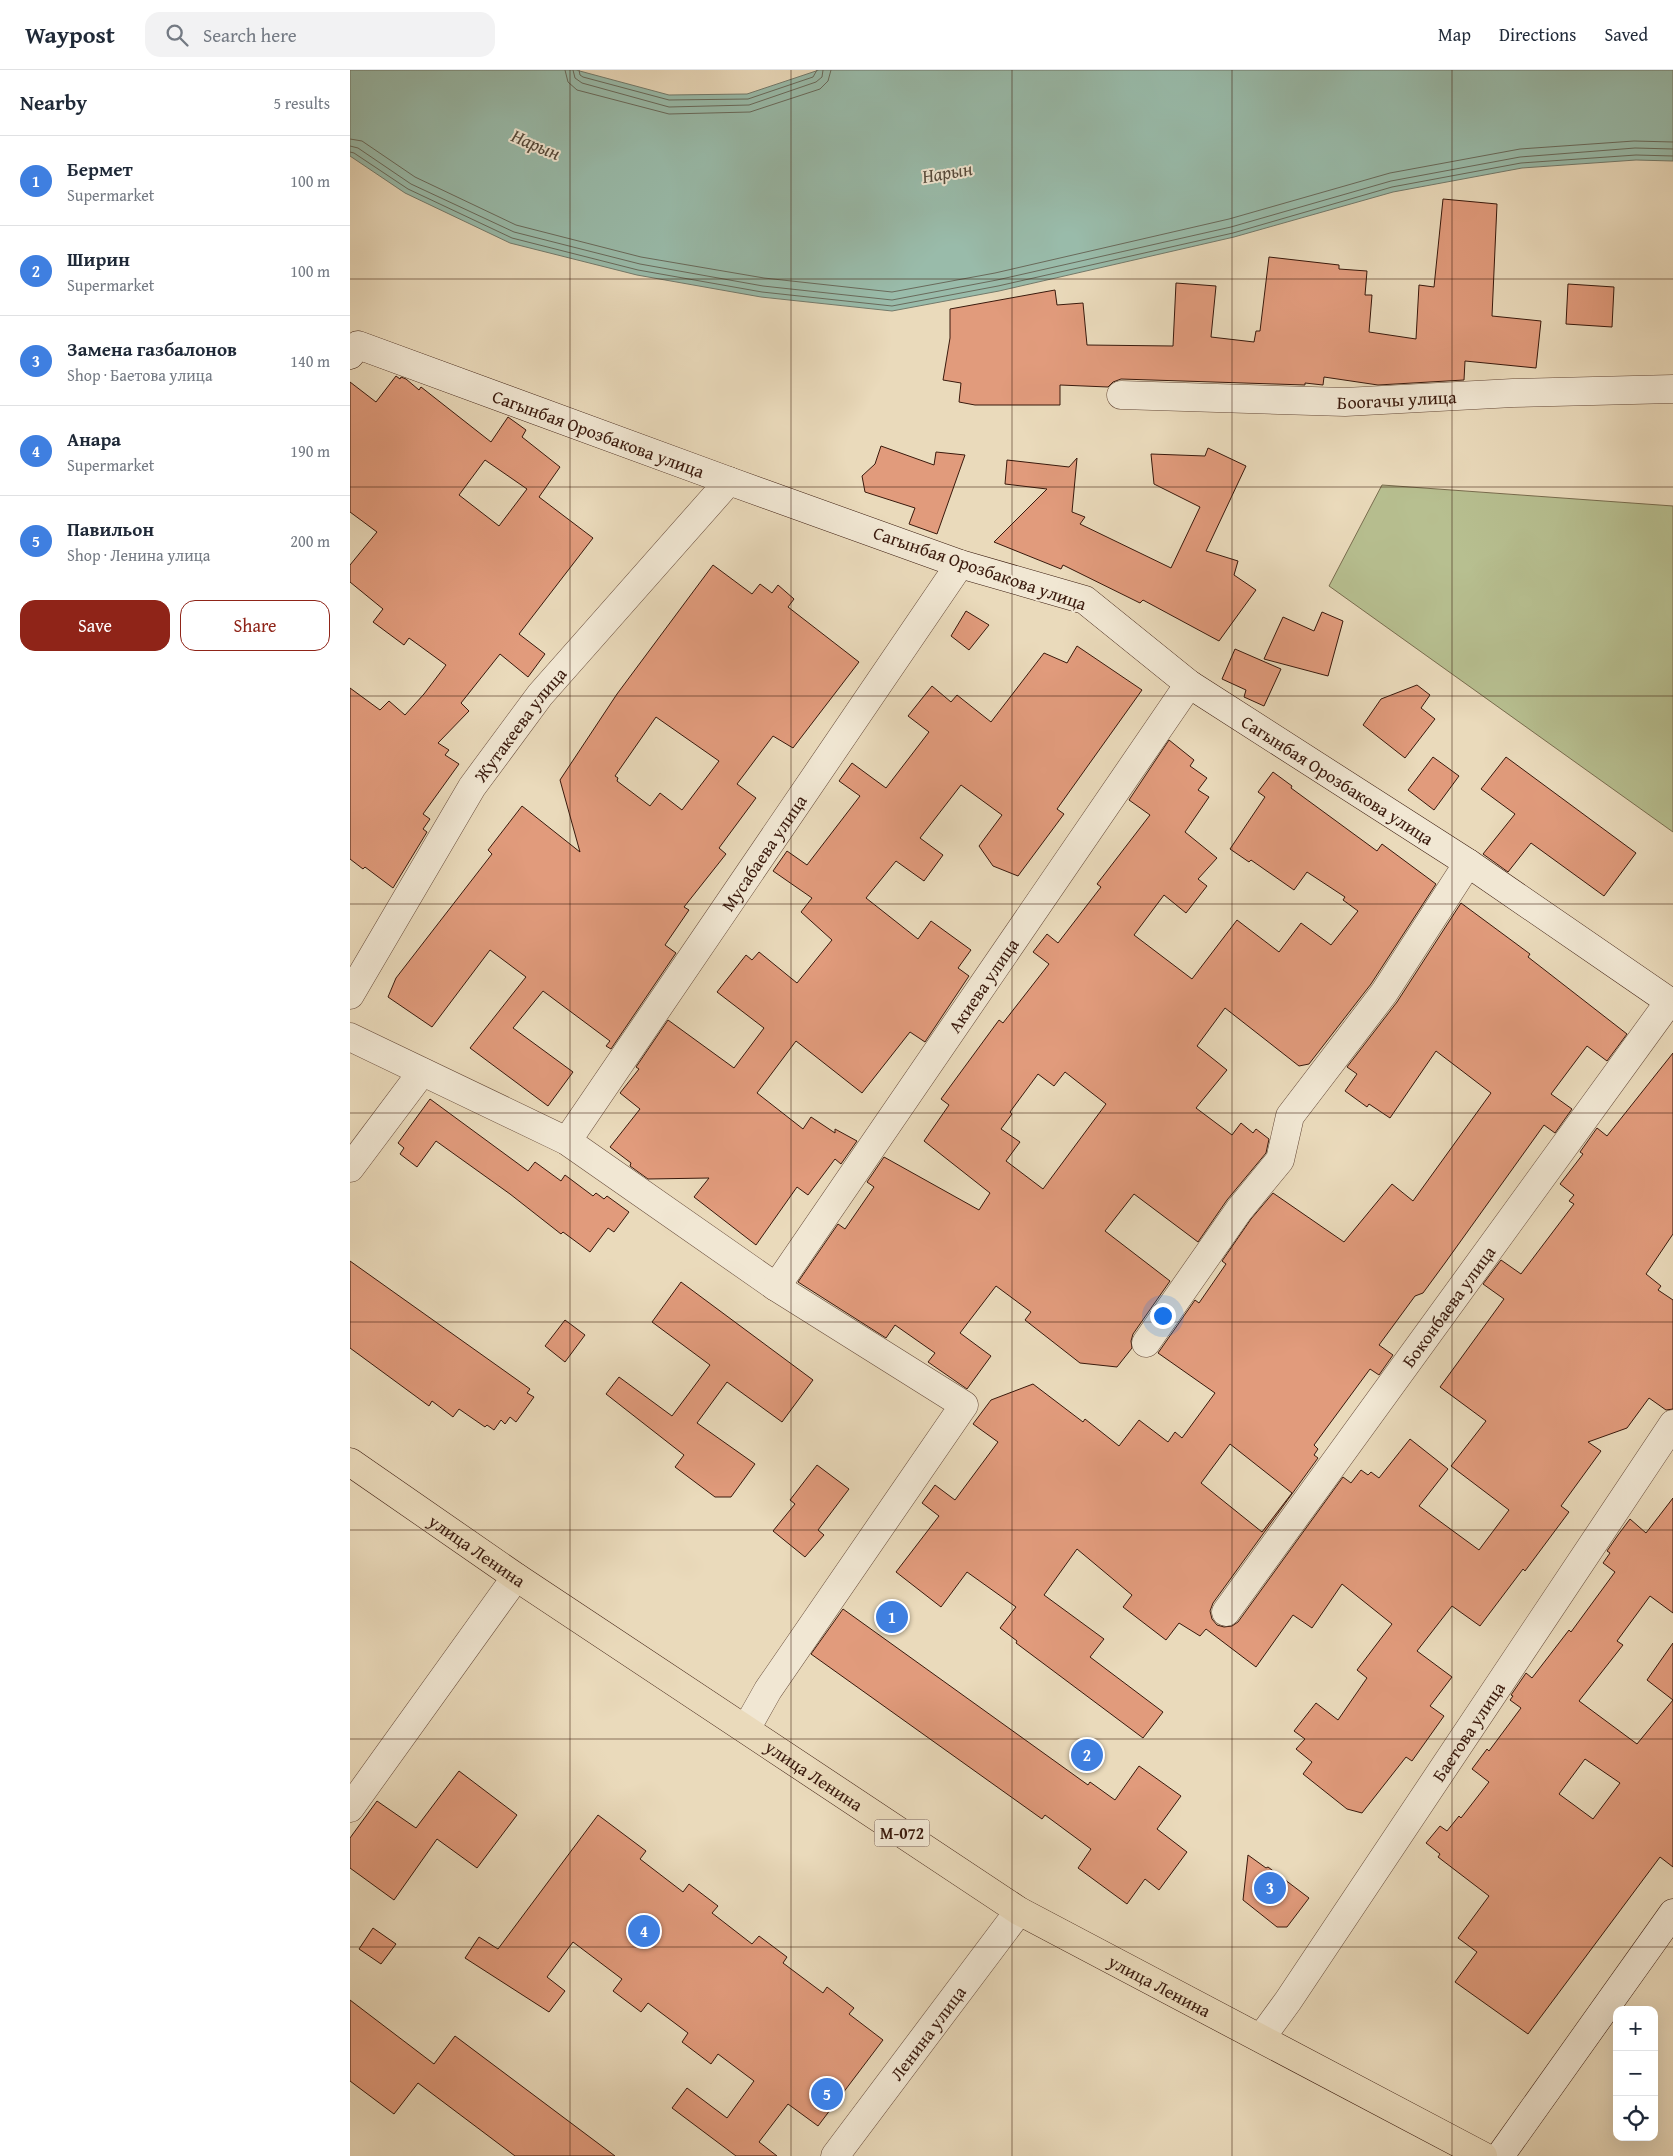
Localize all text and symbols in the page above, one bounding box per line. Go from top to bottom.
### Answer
search box [145,12,495,57]
text: Waypost [25,17,115,52]
icon: search [163,21,191,49]
text: Search here [203,21,297,49]
text: Map [1438,21,1471,48]
text: Directions [1499,21,1576,48]
text: Saved [1604,21,1648,48]
text: Nearby [20,87,87,118]
text: 5 results [273,91,330,115]
water label: Нарын [507,121,565,167]
water label: Нарын [920,154,975,190]
text: Бермет [67,155,133,183]
text: 1 [32,169,40,193]
text: 100 m [290,169,330,193]
text: Supermarket [67,183,154,207]
text: Ширин [67,245,130,273]
text: 2 [32,259,40,283]
text: 100 m [290,259,330,283]
text: Supermarket [67,273,154,297]
text: Замена газбалонов [67,335,237,363]
text: 3 [32,349,40,373]
text: 140 m [290,349,330,373]
text: Shop · Баетова улица [67,363,213,387]
street label: Сагынбая Орозбакова улица [489,382,709,485]
street label: Боогачы улица [1337,383,1458,416]
text: Анара [67,425,121,453]
text: 4 [32,439,40,463]
text: 190 m [290,439,330,463]
text: Supermarket [67,453,154,477]
text: Павильон [67,515,154,543]
street label: Сагынбая Орозбакова улица [870,519,1091,617]
text: 5 [32,529,40,553]
text: 200 m [290,529,330,553]
text: Shop · Ленина улица [67,543,210,567]
button: Save [20,600,170,651]
button: Share [180,600,330,651]
street label: Жутакеева улица [466,660,573,788]
street label: Сагынбая Орозбакова улица [1236,708,1440,852]
street label: Мусабаева улица [714,788,813,916]
street label: Акиева улица [941,932,1025,1038]
street label: Боконбаева улица [1395,1239,1502,1373]
your location [1150,1303,1176,1329]
street label: улица Ленина [423,1507,532,1594]
pin: 1 [876,1598,908,1636]
street label: Баетова улица [1425,1676,1511,1787]
street label: улица Ленина [759,1732,869,1818]
pin: 2 [1071,1736,1103,1774]
road number: М-072 [874,1820,930,1846]
pin: 3 [1254,1869,1286,1907]
pin: 4 [628,1912,660,1950]
street label: улица Ленина [1103,1947,1216,2024]
street label: Ленина улица [883,1979,972,2086]
map controls [1613,2006,1658,2141]
button: + [1613,2006,1658,2051]
button: − [1613,2051,1658,2096]
pin: 5 [811,2075,843,2113]
button: locate [1613,2096,1658,2141]

